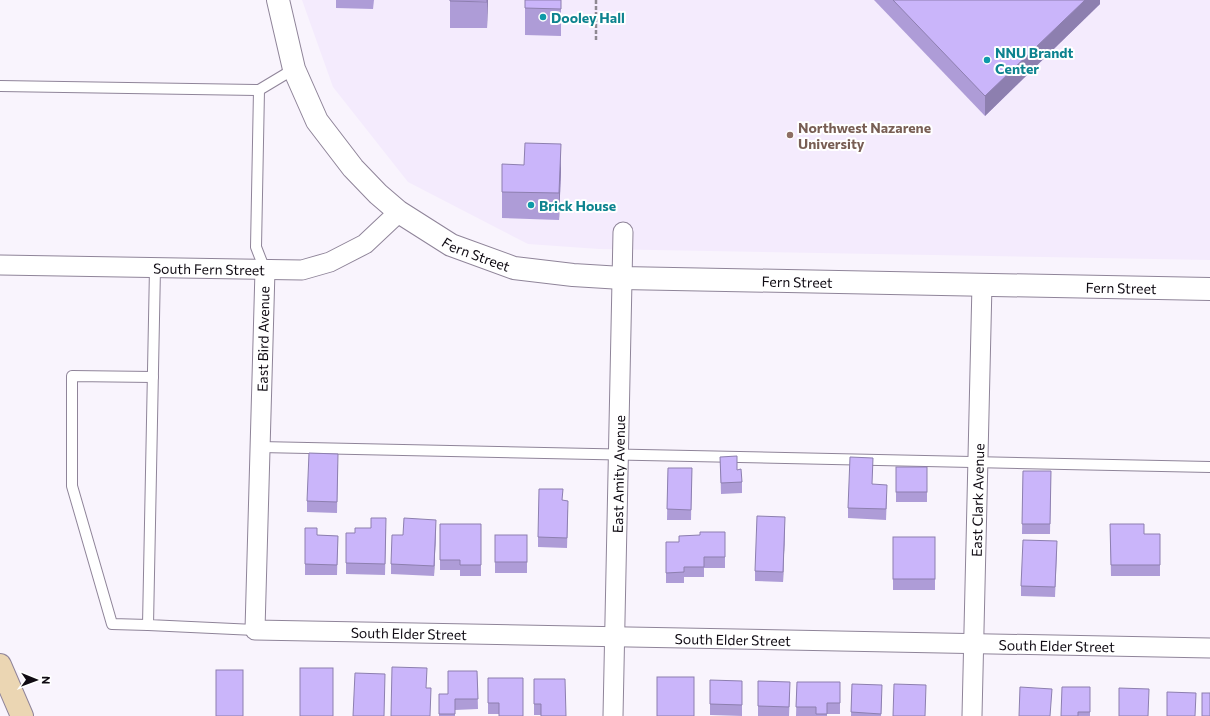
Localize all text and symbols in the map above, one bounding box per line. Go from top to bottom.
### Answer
place label: Dooley Hall [551,9,625,26]
marker: Dooley Hall [538,12,548,22]
place label: NNU Brandt Center [995,44,1073,77]
marker: NNU Brandt Center [982,55,992,65]
place label: Northwest Nazarene University [798,119,931,152]
marker: Northwest Nazarene University [785,130,795,140]
place label: Brick House [539,197,616,214]
marker: Brick House [526,200,536,210]
street label: Fern Street [439,233,513,274]
street label: South Fern Street [153,259,265,278]
street label: Fern Street [762,272,833,290]
street label: Fern Street [1085,278,1157,297]
street label: East Bird Avenue [254,286,272,392]
street label: East Amity Avenue [608,415,628,533]
street label: East Clark Avenue [967,443,987,557]
street label: South Elder Street [351,623,467,642]
street label: South Elder Street [675,629,791,649]
street label: South Elder Street [998,636,1115,655]
north arrow [16,660,56,700]
text: N [40,676,53,684]

